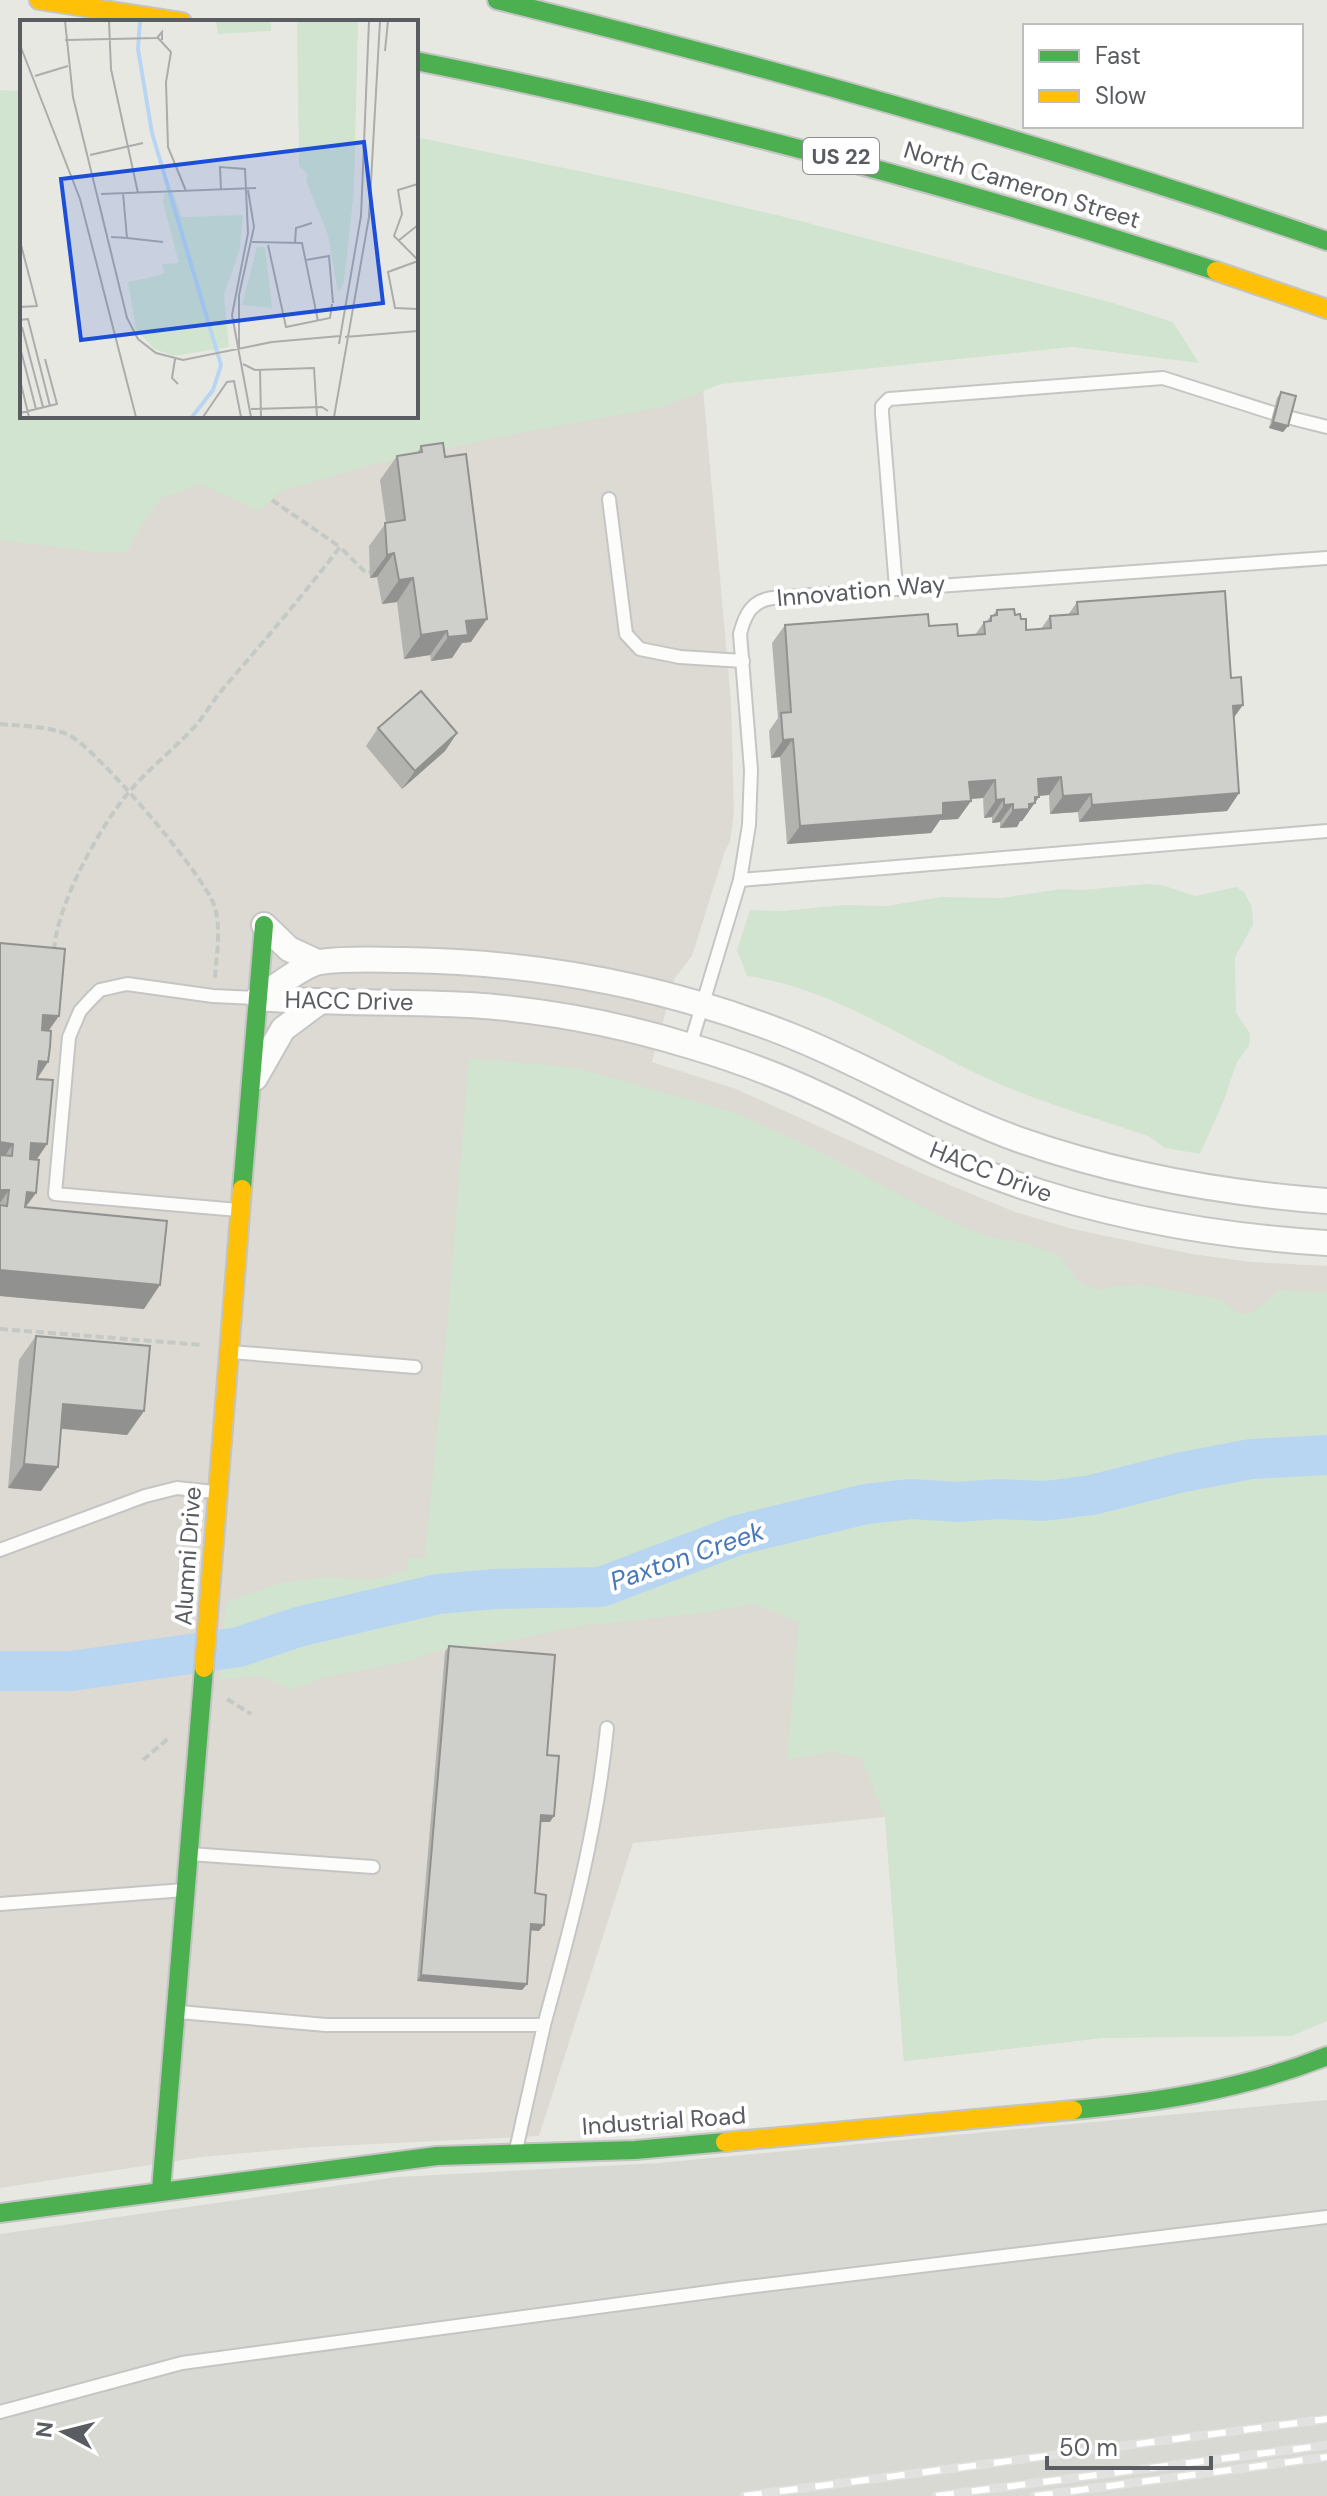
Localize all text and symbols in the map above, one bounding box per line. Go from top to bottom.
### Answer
inset map [20,20,418,418]
legend [1023,24,1303,128]
text: Fast [1095,40,1141,71]
text: Slow [1095,80,1146,111]
street label: North Cameron Street [900,134,1144,235]
road number: US 22 [803,138,879,174]
street label: Innovation Way [775,568,947,613]
street label: HACC Drive [284,984,414,1017]
street label: HACC Drive [925,1134,1057,1209]
street label: Alumni Drive [167,1485,208,1626]
water label: Paxton Creek [605,1514,769,1598]
street label: Industrial Road [581,2099,747,2142]
north arrow [24,2392,104,2472]
text: N [29,2420,60,2439]
scale bar [1047,2420,1211,2470]
text: 50 m [1059,2432,1118,2463]

